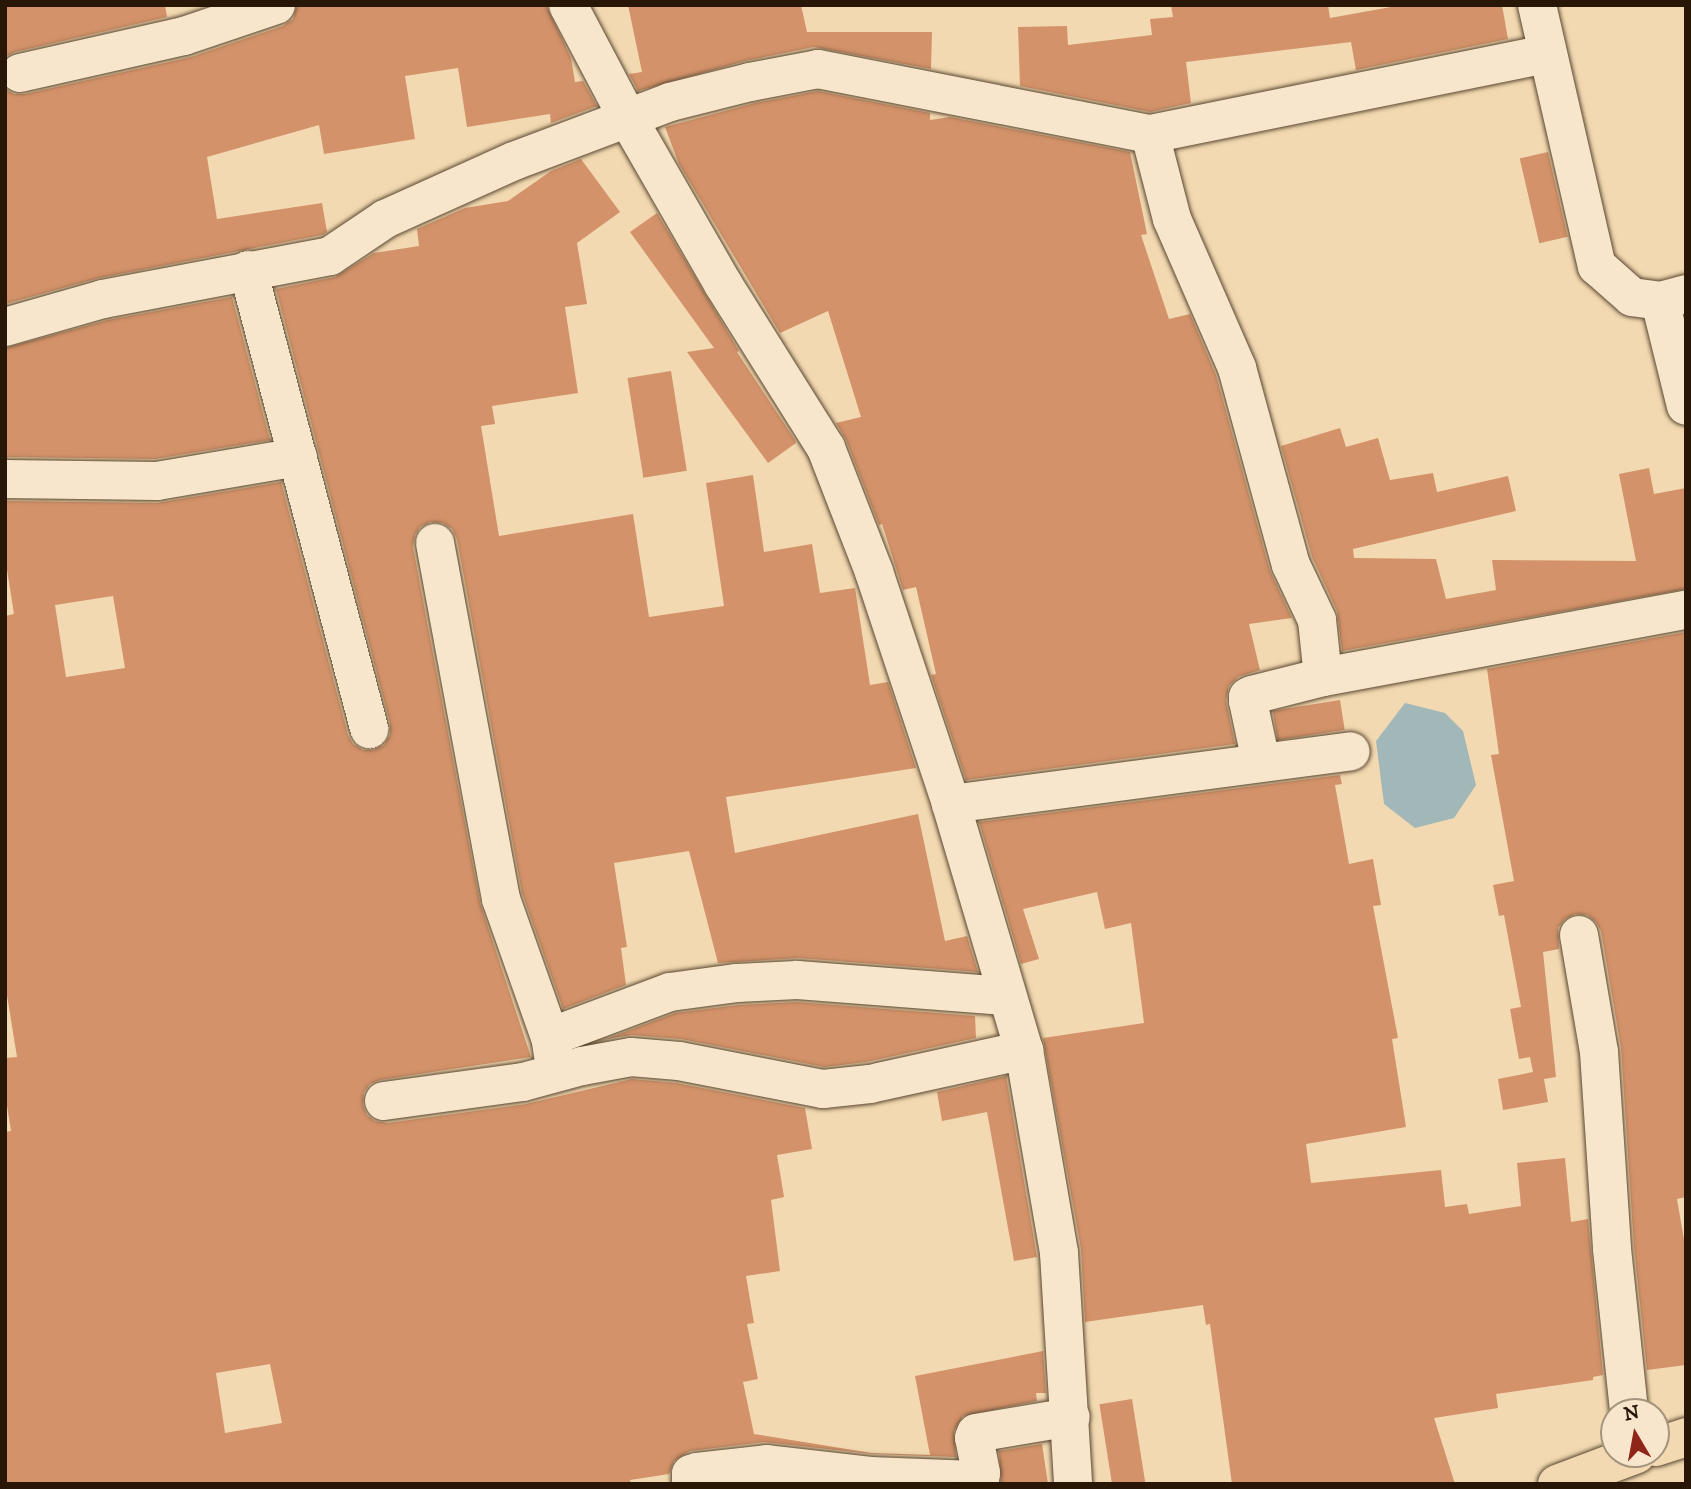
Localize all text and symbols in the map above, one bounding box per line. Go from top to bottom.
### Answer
north arrow [1600,1398,1670,1468]
text: N [1622,1401,1641,1426]

